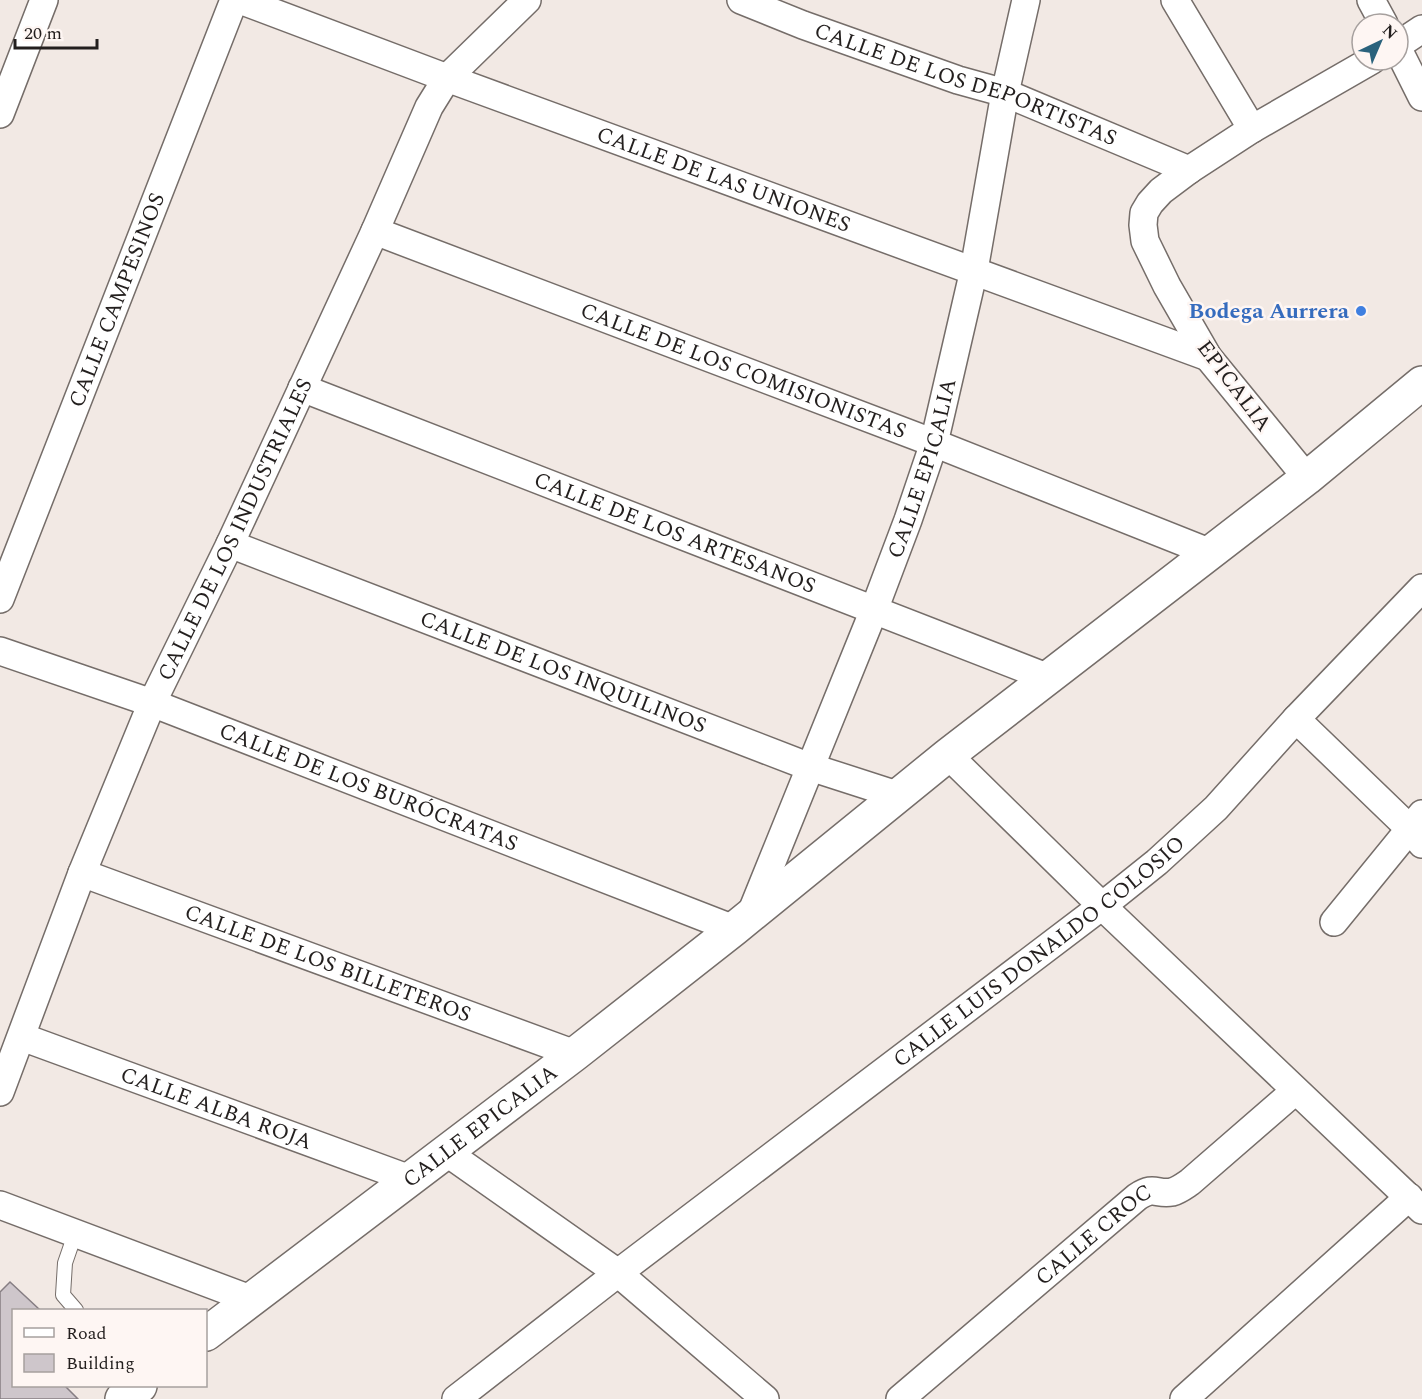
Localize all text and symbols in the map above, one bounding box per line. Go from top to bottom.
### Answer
scale bar [15,12,98,50]
north arrow [1350,12,1410,72]
street label: CALLE DE LOS DEPORTISTAS [810,14,1122,155]
text: N [1377,19,1403,45]
text: 20 m [24,20,62,47]
street label: CALLE DE LAS UNIONES [592,118,855,241]
street label: CALLE CAMPESINOS [60,188,174,412]
street label: CALLE DE LOS COMISIONISTAS [576,294,911,448]
place label: Bodega Aurrera [1189,295,1350,328]
marker: Bodega Aurrera [1354,304,1368,318]
street label: EPICALIA [1188,333,1280,439]
street label: CALLE DE LOS INDUSTRIALES [149,373,321,686]
street label: CALLE EPICALIA [878,375,965,563]
street label: CALLE DE LOS ARTESANOS [529,463,821,602]
street label: CALLE DE LOS INQUILINOS [415,602,711,742]
street label: CALLE DE LOS BURÓCRATAS [214,714,523,860]
street label: CALLE LUIS DONALDO COLOSIO [886,827,1193,1076]
street label: CALLE DE LOS BILLETEROS [180,896,476,1031]
street label: CALLE EPICALIA [396,1056,565,1196]
street label: CALLE ALBA ROJA [116,1058,317,1158]
street label: CALLE CROC [1028,1175,1157,1293]
legend [12,1309,207,1387]
text: Road [66,1320,107,1347]
text: Building [66,1350,135,1377]

